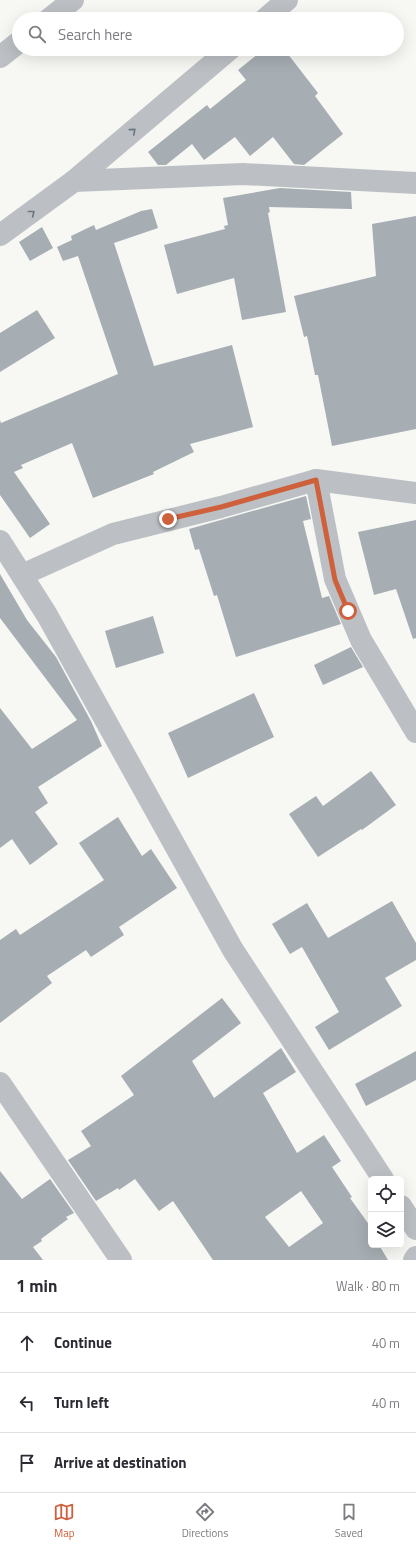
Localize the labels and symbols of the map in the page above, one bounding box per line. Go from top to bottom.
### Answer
one-way arrow [128,128,135,135]
one-way arrow [28,210,35,218]
route end [159,510,177,528]
route start [339,602,357,620]

